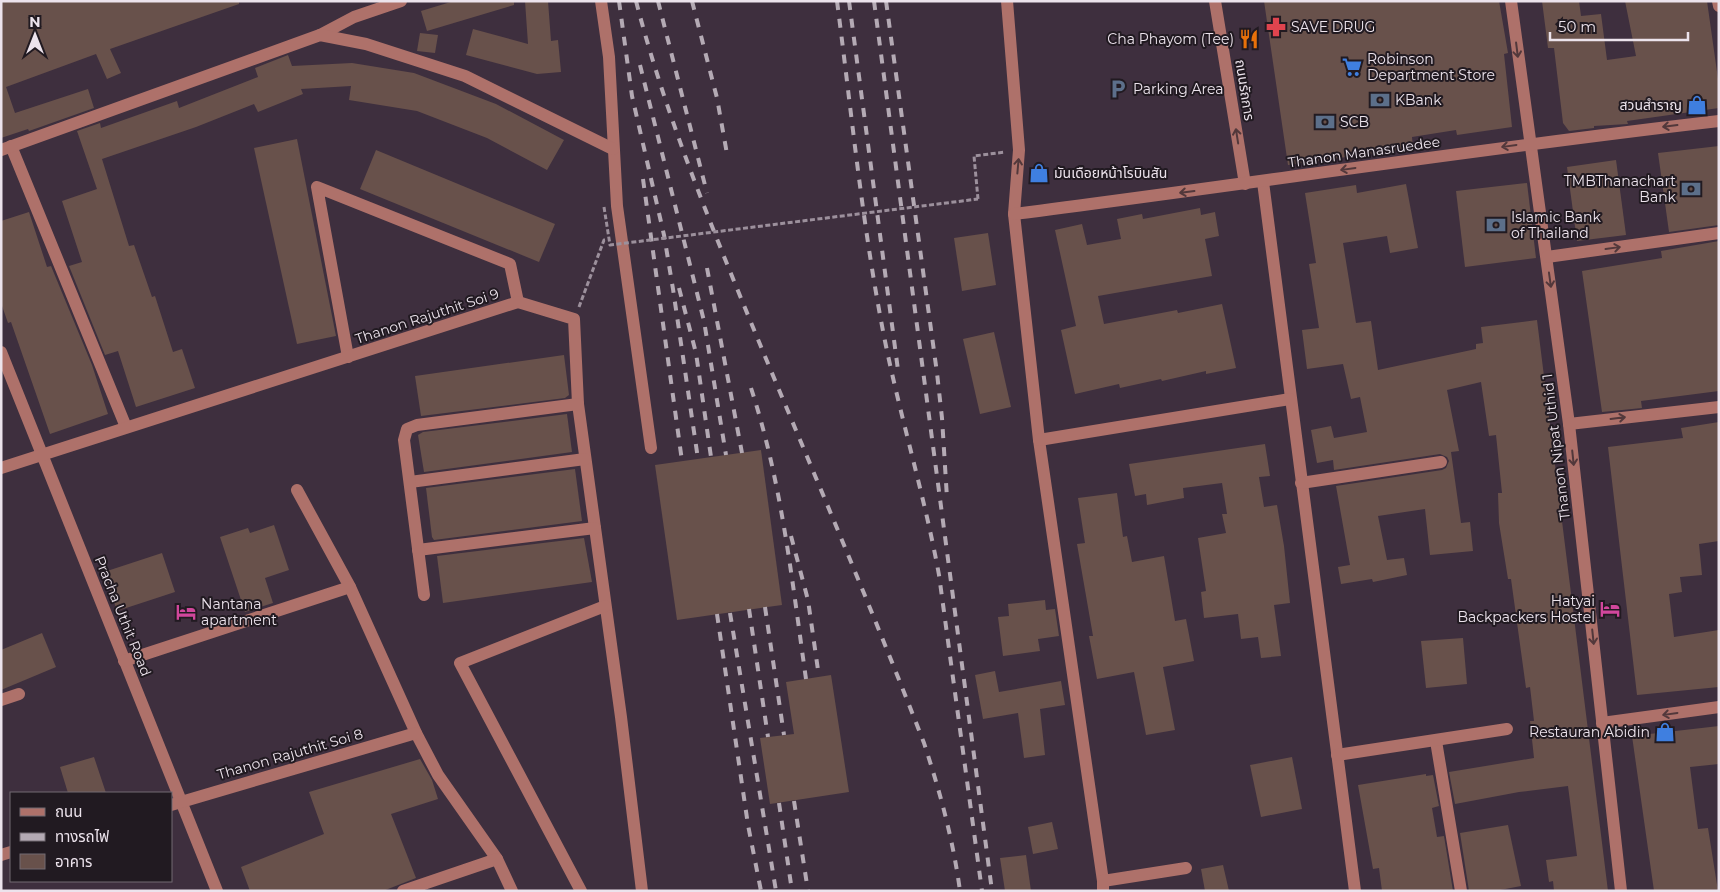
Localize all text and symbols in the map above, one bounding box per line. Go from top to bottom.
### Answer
north arrow [10,10,60,60]
scale bar [1550,10,1688,42]
text: N [29,13,41,31]
pharmacy icon: SAVE DRUG [1265,16,1287,38]
text: 50 m [1558,17,1596,36]
place label: SAVE DRUG [1291,18,1375,36]
restaurant icon: Cha Phayom (Tee) [1238,28,1260,50]
place label: Cha Phayom (Tee) [1107,30,1234,48]
one-way arrow [1512,41,1522,57]
place label: Robinson Department Store [1367,50,1495,84]
supermarket icon: Robinson Department Store [1341,56,1363,78]
street label: ถนนรัถการ [1231,58,1259,122]
parking icon: Parking Area [1107,78,1129,100]
place label: Parking Area [1133,80,1223,98]
bank icon: KBank [1369,89,1391,111]
place label: KBank [1395,91,1442,109]
shop icon: สวนสำราญ [1686,94,1708,116]
place label: สวนสำราญ [1620,96,1682,114]
bank icon: SCB [1314,111,1336,133]
place label: SCB [1340,113,1369,131]
one-way arrow [1663,121,1679,131]
one-way arrow [1231,128,1241,144]
street label: Thanon Manasruedee [1287,132,1441,172]
one-way arrow [1501,141,1517,151]
one-way arrow [1013,158,1023,174]
shop icon: มันเดือยหน้าโรบินสัน [1028,162,1050,184]
place label: มันเดือยหน้าโรบินสัน [1054,164,1167,182]
one-way arrow [1341,165,1357,175]
place label: TMBThanachart Bank [1564,172,1677,206]
bank icon: TMBThanachart Bank [1680,178,1702,200]
one-way arrow [1180,187,1196,197]
place label: Islamic Bank of Thailand [1511,208,1602,242]
bank icon: Islamic Bank of Thailand [1485,214,1507,236]
one-way arrow [1604,243,1620,253]
one-way arrow [1545,271,1555,287]
street label: Thanon Rajuthit Soi 9 [353,284,501,348]
street label: Thanon Nipat Uthid 1 [1538,373,1574,521]
one-way arrow [1609,413,1625,423]
one-way arrow [1568,450,1578,466]
street label: Pracha Uthit Road [91,553,155,679]
place label: Hatyai Backpackers Hostel [1457,592,1595,626]
place label: Nantana apartment [201,595,277,629]
hotel icon: Hatyai Backpackers Hostel [1599,598,1621,620]
hotel icon: Nantana apartment [175,601,197,623]
one-way arrow [1588,629,1598,645]
one-way arrow [1663,709,1679,719]
shop icon: Restauran Abidin [1654,721,1676,743]
place label: Restauran Abidin [1529,723,1650,741]
street label: Thanon Rajuthit Soi 8 [215,725,365,783]
legend [10,792,172,882]
text: ถนน [55,802,82,821]
text: ทางรถไฟ [55,827,109,846]
text: อาคาร [55,852,92,871]

